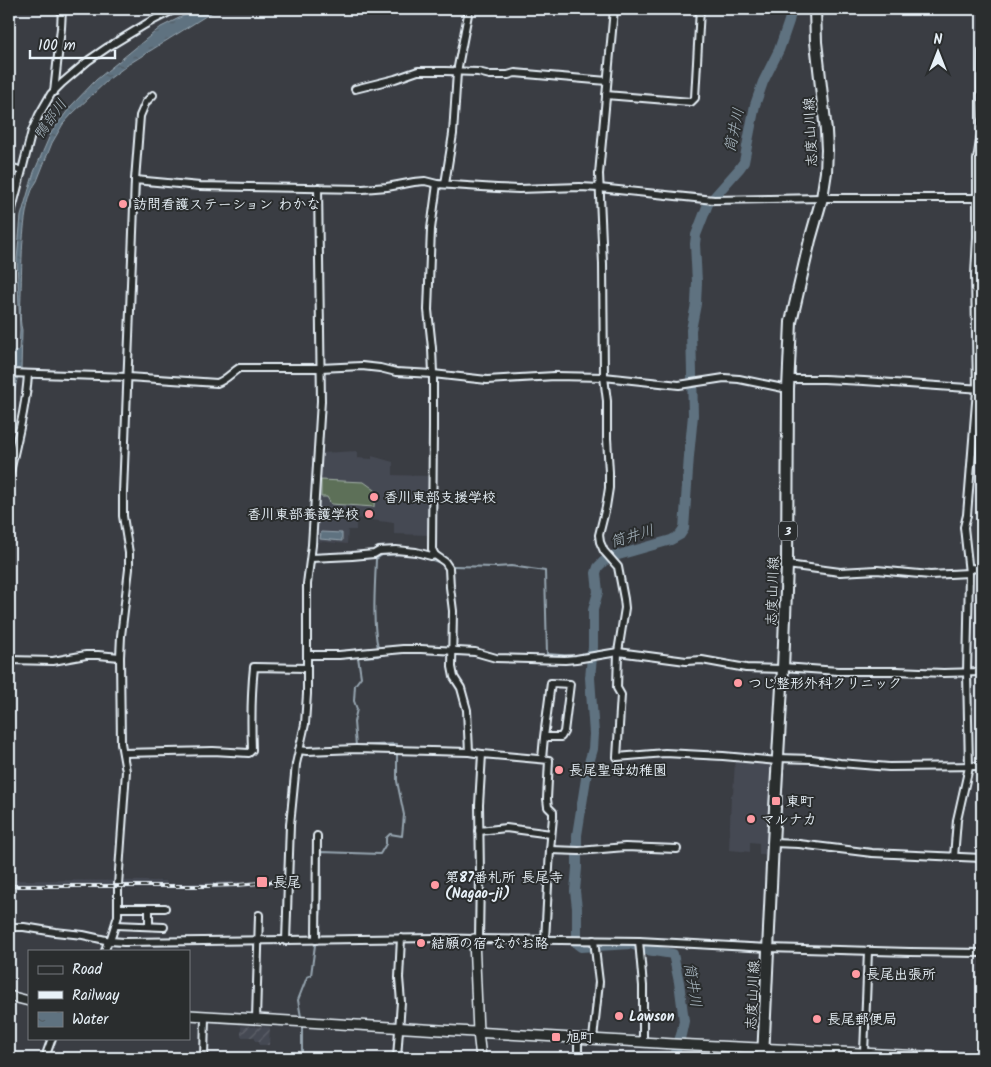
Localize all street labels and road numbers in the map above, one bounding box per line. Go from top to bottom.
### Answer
street label: 志度山川線 [798,96,824,167]
road number: 3 [779,522,797,540]
street label: 志度山川線 [761,556,785,626]
street label: 志度山川線 [740,960,766,1031]

